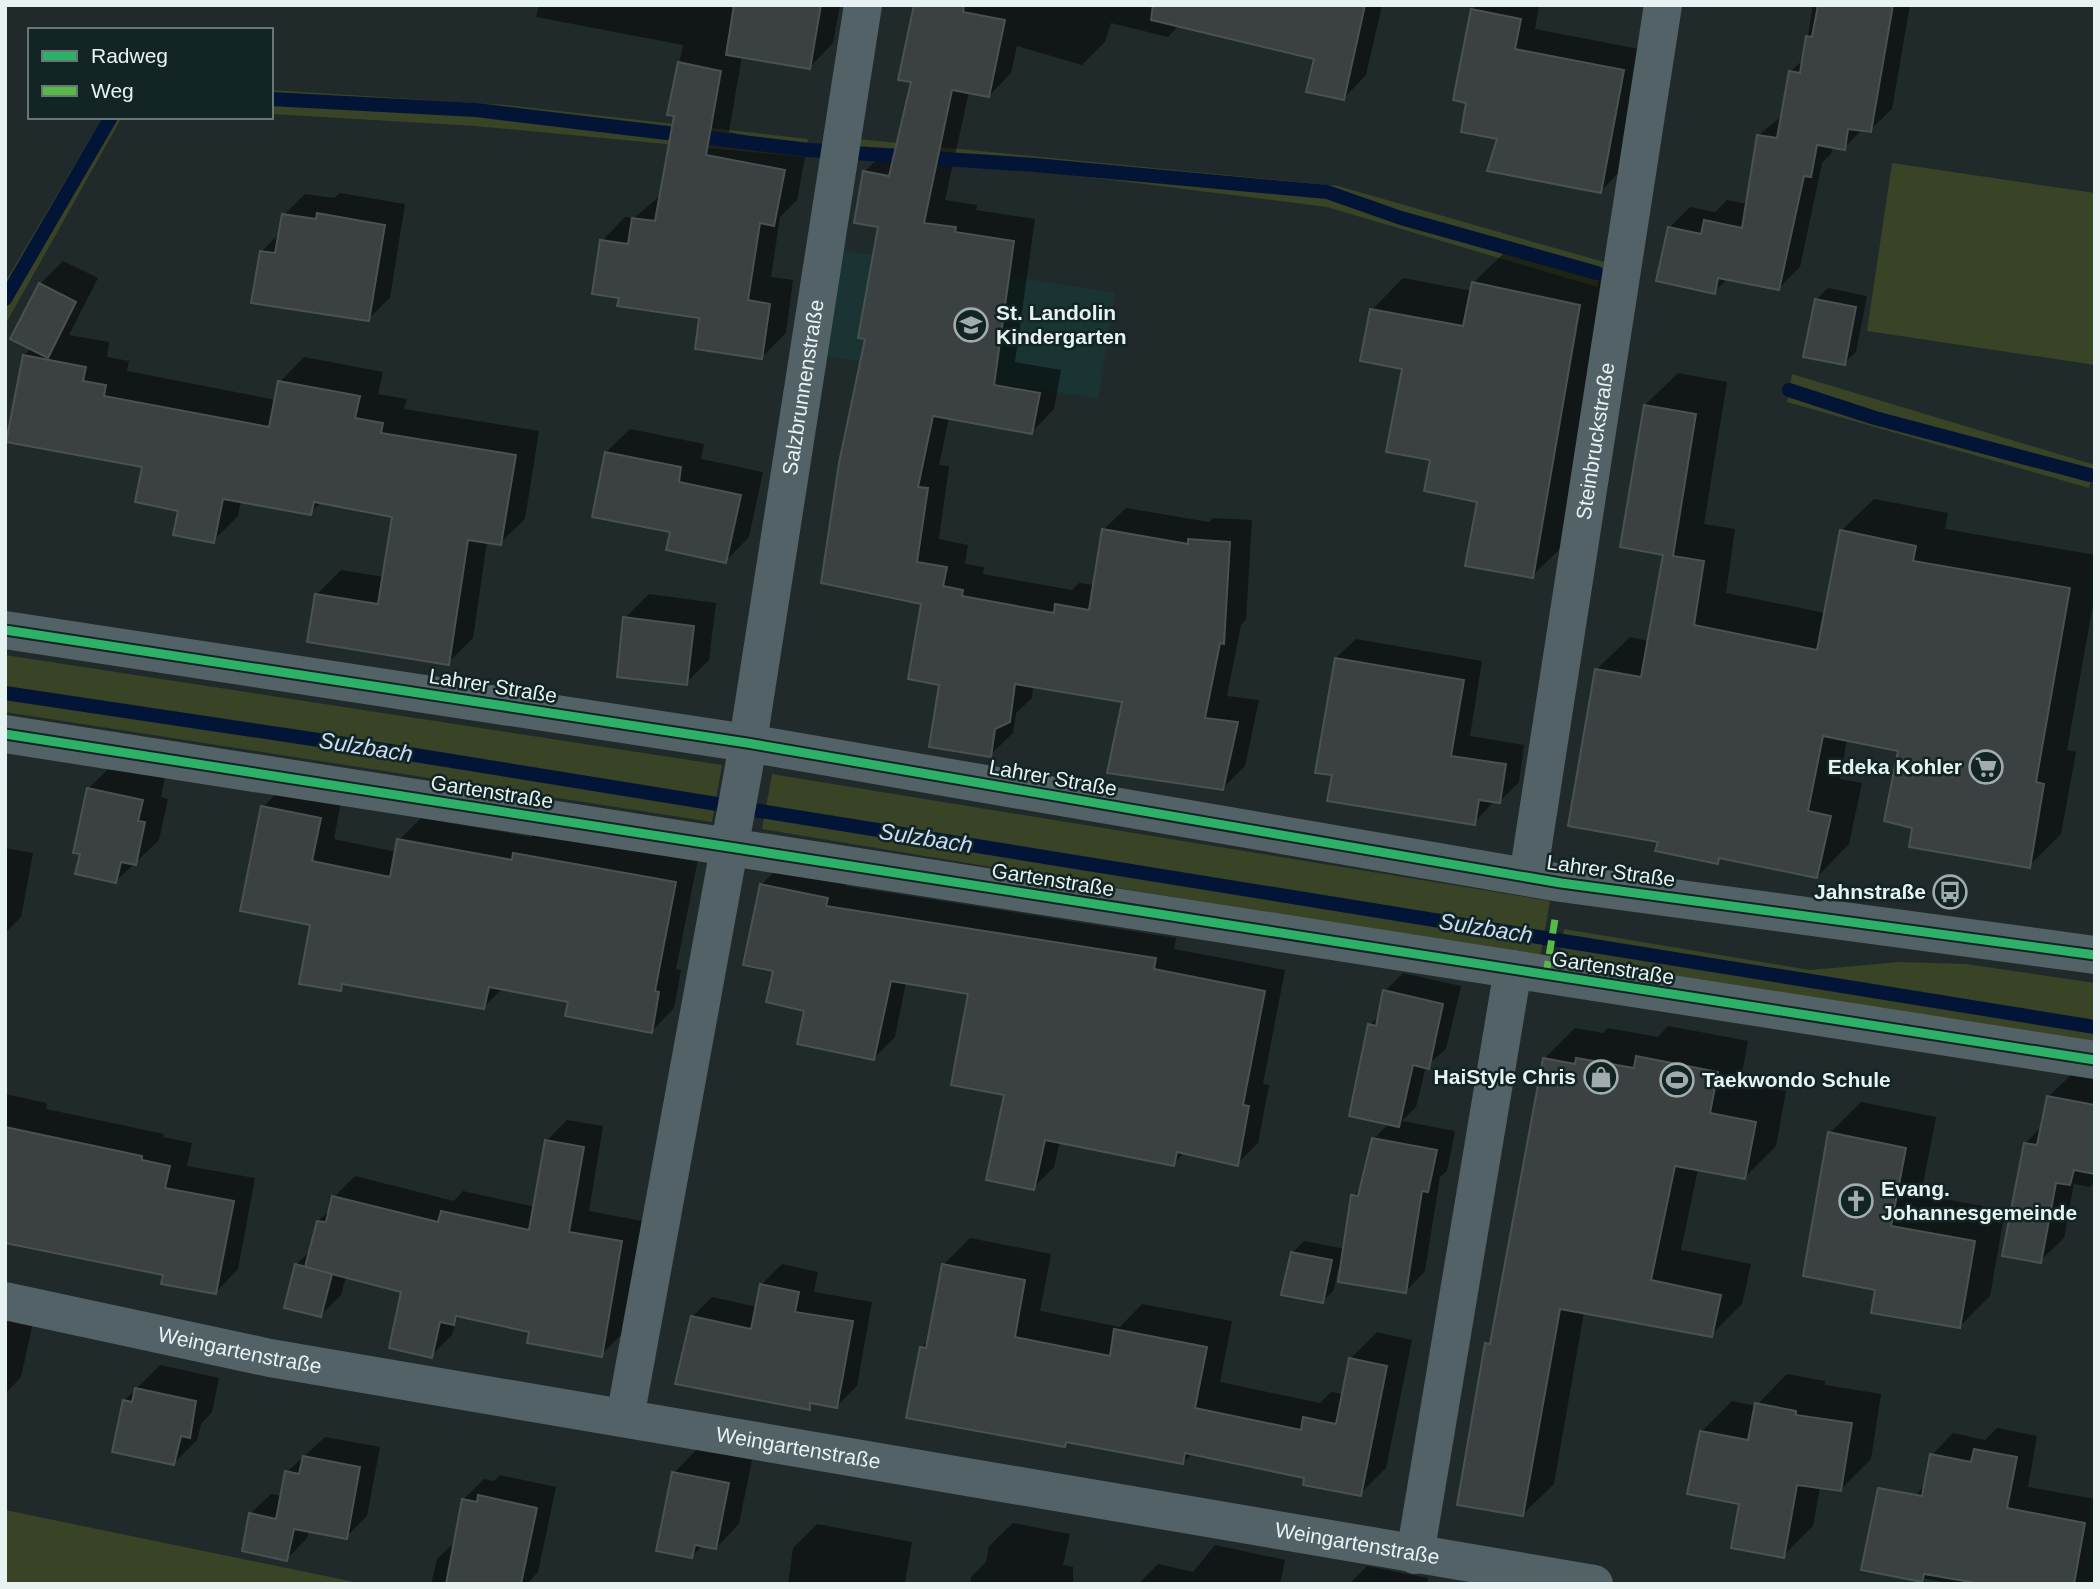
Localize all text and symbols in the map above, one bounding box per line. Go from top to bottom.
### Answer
legend [28,28,273,119]
text: Radweg [91,44,168,67]
text: Weg [91,79,134,102]
street label: Salzbrunnenstraße [778,298,828,477]
place label: St. Landolin Kindergarten [996,301,1127,348]
school or university icon: St. Landolin Kindergarten [952,306,990,344]
street label: Steinbruckstraße [1571,361,1618,521]
street label: Lahrer Straße [427,664,559,707]
water label: Sulzbach [317,727,415,767]
supermarket icon: Edeka Kohler [1967,748,2005,786]
street label: Lahrer Straße [987,755,1119,800]
place label: Edeka Kohler [1828,755,1962,778]
street label: Gartenstraße [429,770,555,813]
water label: Sulzbach [877,818,975,858]
street label: Lahrer Straße [1545,850,1677,891]
street label: Gartenstraße [990,858,1116,901]
bus stop icon: Jahnstraße [1931,873,1969,911]
place label: Jahnstraße [1814,880,1926,903]
water label: Sulzbach [1437,908,1535,948]
street label: Gartenstraße [1550,946,1676,989]
shop icon: HaiStyle Chris [1582,1058,1620,1096]
sports icon: Taekwondo Schule [1658,1061,1696,1099]
place label: HaiStyle Chris [1434,1065,1576,1088]
place label: Taekwondo Schule [1702,1068,1891,1091]
place label: Evang. Johannesgemeinde [1881,1177,2077,1224]
church icon: Evang. Johannesgemeinde [1837,1182,1875,1220]
street label: Weingartenstraße [156,1322,324,1378]
street label: Weingartenstraße [714,1422,882,1473]
street label: Weingartenstraße [1273,1518,1441,1568]

